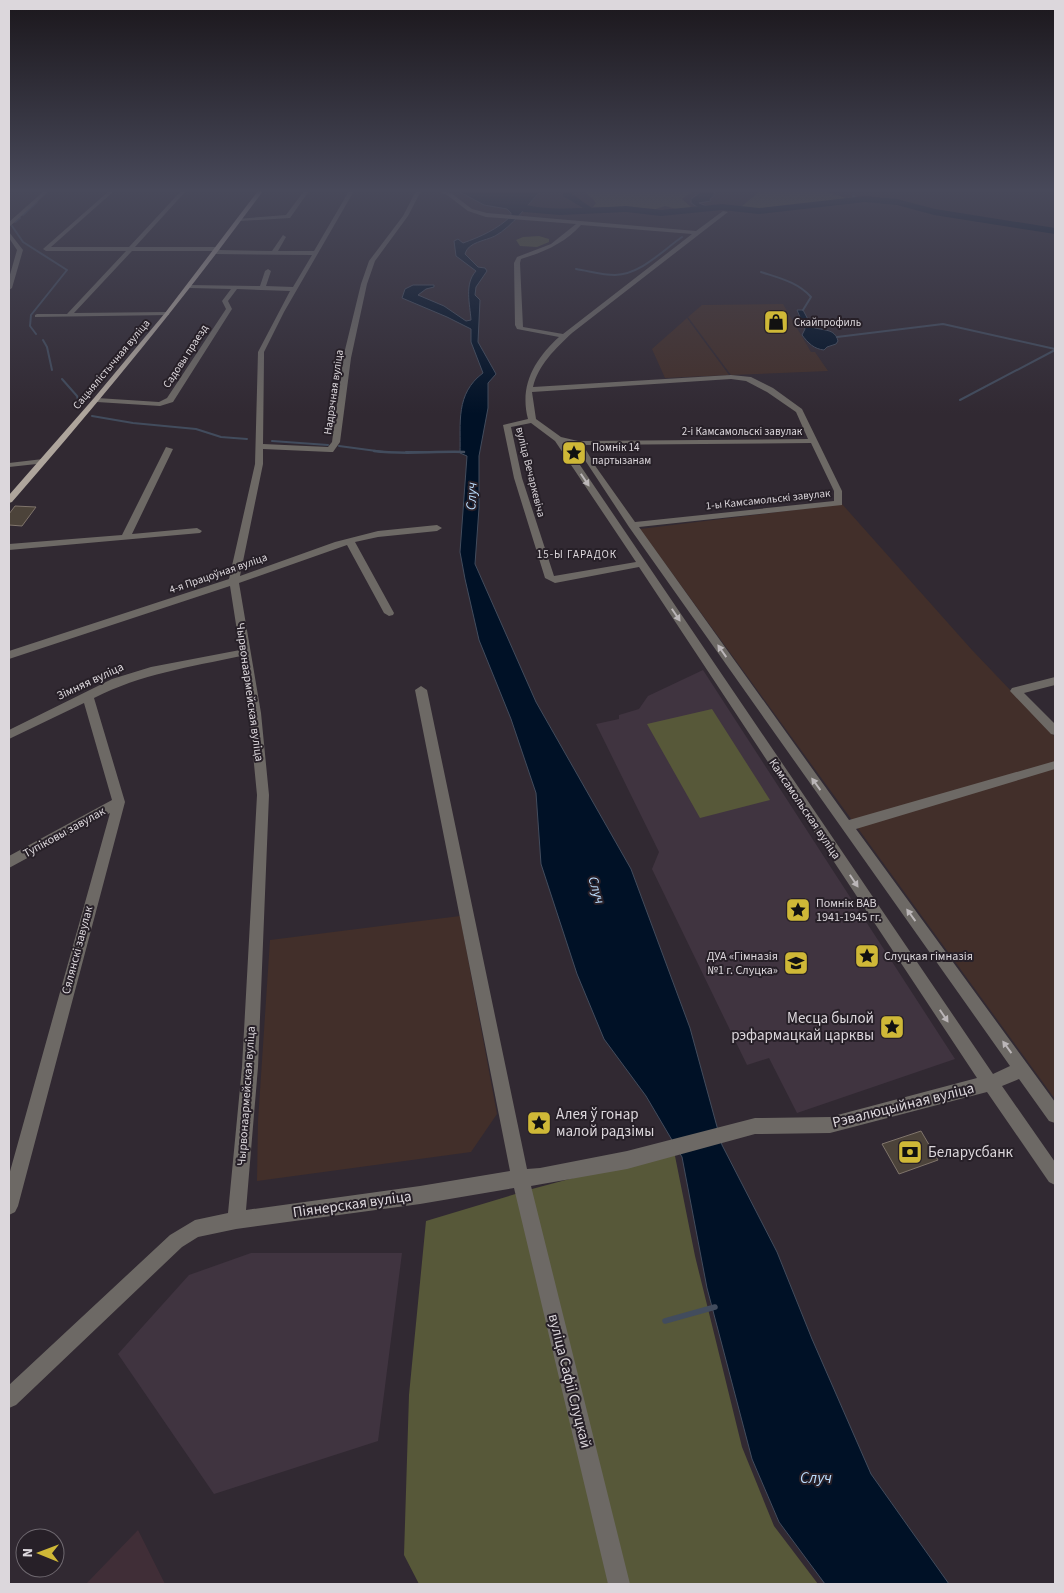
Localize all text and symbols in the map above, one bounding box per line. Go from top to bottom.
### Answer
shop icon: Скайпрофиль [763,309,789,335]
place label: Скайпрофиль [794,315,861,330]
street label: Сацыялістычная вуліца [69,316,153,412]
street label: Садовы праезд [159,322,212,391]
street label: Надрэчная вуліца [320,349,347,436]
street label: 2-і Камсамольскі завулак [682,424,803,439]
street label: вуліца Вечаркевіча [512,425,549,519]
place icon: Помнік 14 партызанам [561,440,587,466]
place label: Помнік 14 партызанам [592,440,651,468]
one-way arrow [580,473,590,487]
water label: Случ [461,481,483,511]
street label: 1-ы Камсамольскі завулак [705,485,832,514]
district label: 15-Ы ГАРАДОК [537,547,617,562]
street label: 4-я Працоўная вуліца [167,550,269,597]
one-way arrow [671,608,681,621]
street label: Чырвонаармейская вуліца [231,622,268,763]
one-way arrow [717,644,727,658]
street label: Зімняя вуліца [54,658,127,704]
street label: Камсамольская вуліца [765,756,845,863]
one-way arrow [811,777,821,791]
street label: Тупіковы завулак [20,803,108,862]
water label: Случ [583,874,610,907]
one-way arrow [849,874,859,887]
place label: Помнік ВАВ 1941-1945 гг. [816,895,882,926]
place icon: Помнік ВАВ 1941-1945 гг. [785,897,811,923]
street label: Сялянскі завулак [58,904,97,996]
one-way arrow [906,908,916,922]
place icon: Слуцкая гімназія [854,943,880,969]
place label: ДУА «Гімназія №1 г. Слуцка» [707,948,778,979]
place label: Слуцкая гімназія [884,948,973,965]
school or university icon: ДУА «Гімназія №1 г. Слуцка» [783,950,809,976]
place label: Месца былой рэфармацкай царквы [731,1008,874,1046]
one-way arrow [940,1009,949,1022]
place icon: Месца былой рэфармацкай царквы [879,1014,905,1040]
street label: Чырвонаармейская вуліца [233,1026,260,1166]
one-way arrow [1001,1041,1012,1054]
street label: Рэвалюцыйная вуліца [830,1078,976,1133]
place label: Алея ў гонар малой радзімы [556,1104,654,1142]
place icon: Алея ў гонар малой радзімы [526,1110,552,1136]
bank icon: Беларусбанк [897,1139,923,1165]
place label: Беларусбанк [928,1142,1014,1163]
street label: Піянерская вуліца [291,1186,413,1223]
street label: вуліца Сафіі Слуцкай [543,1312,596,1451]
water label: Случ [800,1467,832,1489]
north arrow [15,1528,65,1578]
text: N [18,1548,38,1558]

